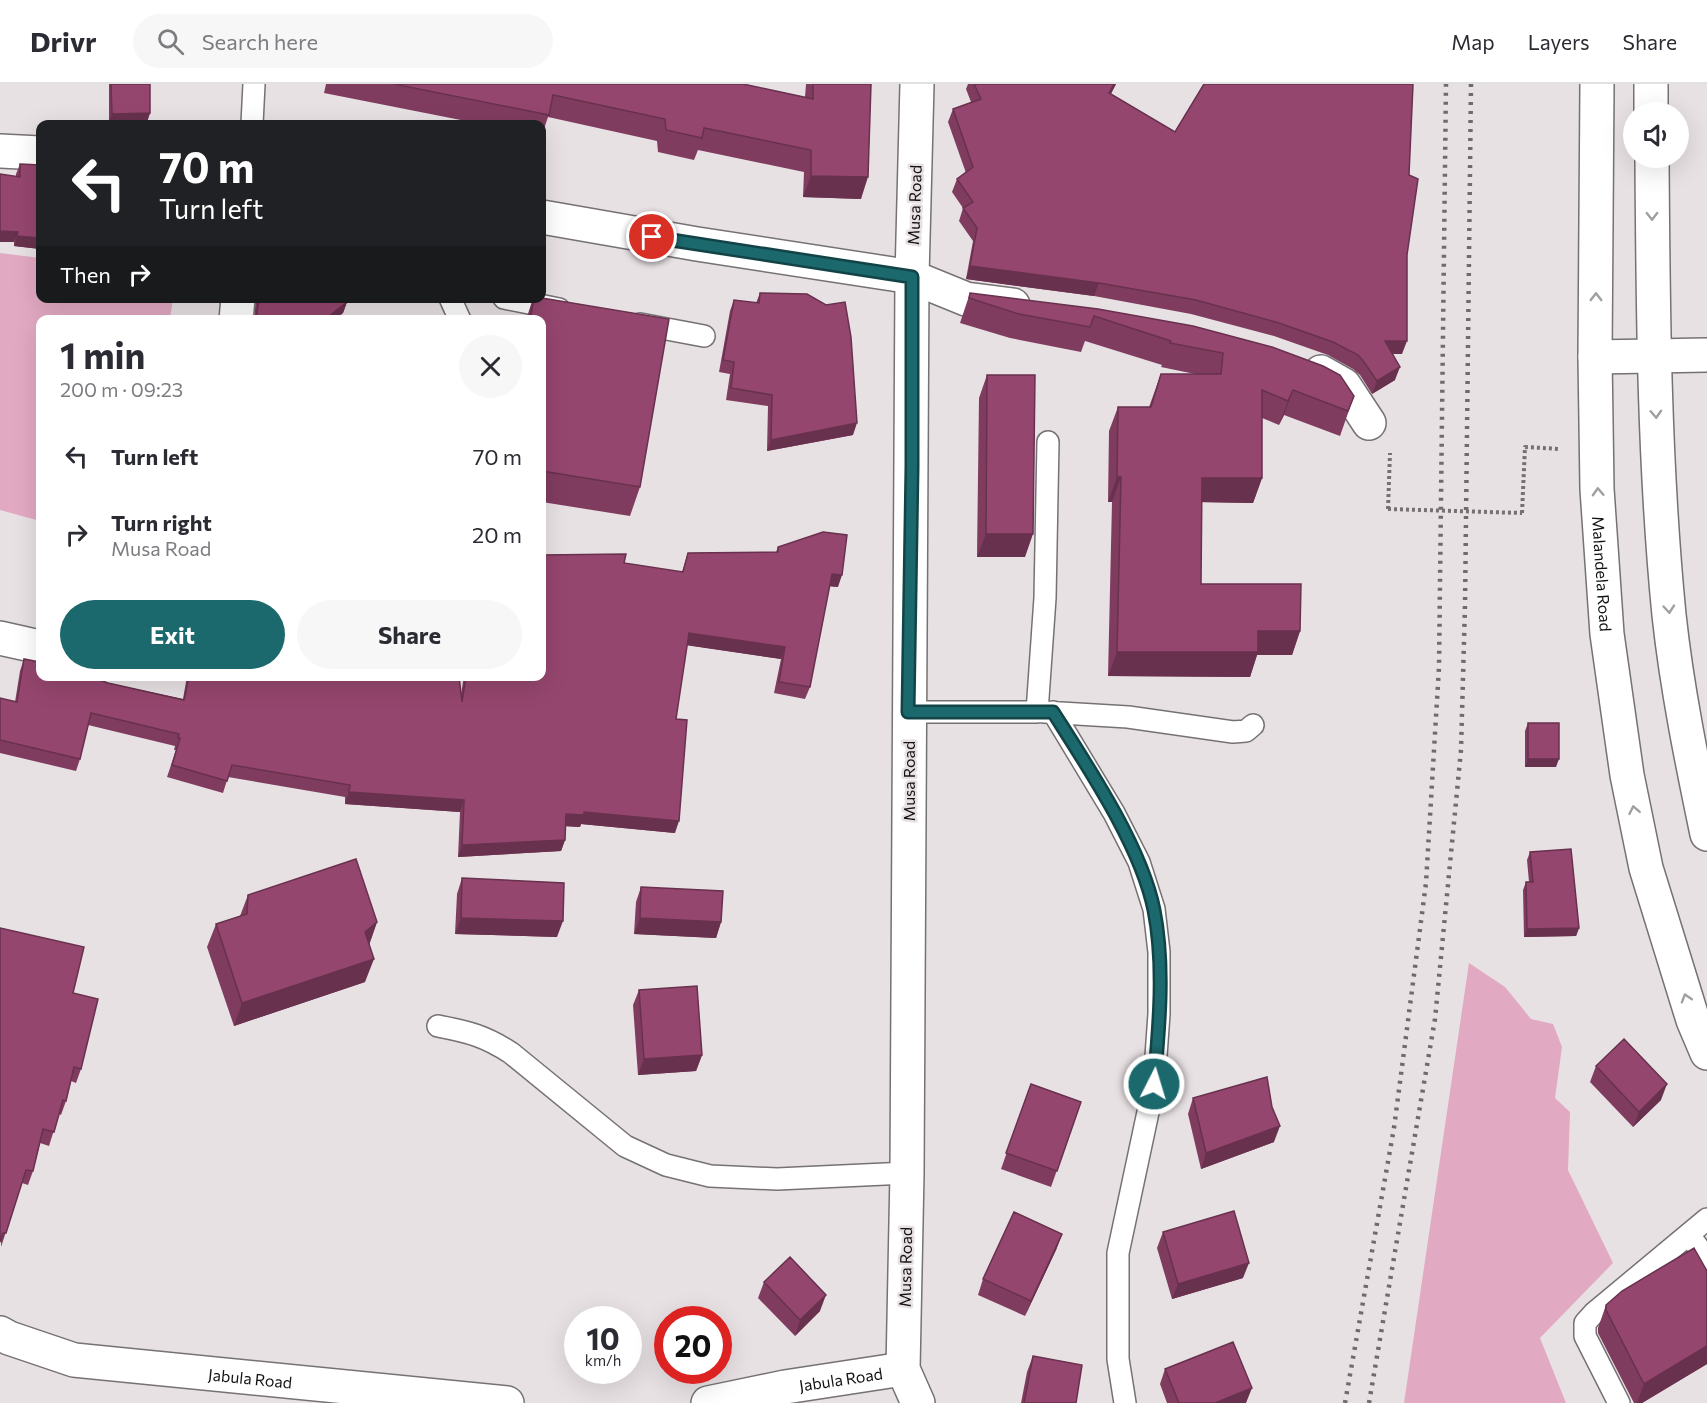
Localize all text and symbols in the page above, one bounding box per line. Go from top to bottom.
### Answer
search box [133,14,553,68]
text: Drivr [30,24,97,58]
icon: search [154,25,187,58]
text: Search here [202,28,318,55]
text: Map [1451,29,1495,54]
text: Layers [1528,29,1590,54]
text: Share [1623,29,1677,54]
map controls [1623,102,1689,168]
button: sound [1623,102,1689,168]
text: 70 m [159,140,254,192]
icon: left [60,144,138,222]
street label: Musa Road [903,165,925,245]
text: Turn left [159,192,263,225]
pin [626,211,677,262]
one-way arrow [1646,211,1658,220]
icon: arrive [635,220,668,253]
icon: right [123,258,156,291]
text: Then [60,261,111,288]
one-way arrow [1590,292,1602,301]
text: 1 min [60,332,145,376]
button: close [459,335,522,398]
text: 200 m · 09:23 [60,377,183,401]
one-way arrow [1650,410,1663,419]
icon: left [60,440,93,473]
text: Turn left [111,443,198,470]
text: 70 m [473,443,522,470]
one-way arrow [1591,487,1604,496]
text: Turn right [111,509,212,536]
street label: Malandela Road [1589,515,1616,632]
icon: right [60,518,93,551]
text: 20 m [472,521,522,548]
text: Musa Road [111,536,211,560]
button: Exit [60,600,285,669]
button: Share [297,600,522,669]
one-way arrow [1662,604,1675,613]
street label: Musa Road [899,741,918,821]
one-way arrow [1628,805,1641,815]
one-way arrow [1681,993,1694,1004]
position arrow [1122,1052,1186,1116]
street label: Musa Road [895,1227,915,1307]
speed limit sign: 20 [654,1306,732,1384]
text: 10 [586,1319,620,1356]
text: km/h [585,1351,621,1369]
street label: Jabula Road [798,1363,884,1394]
street label: Jabula Road [207,1364,293,1391]

